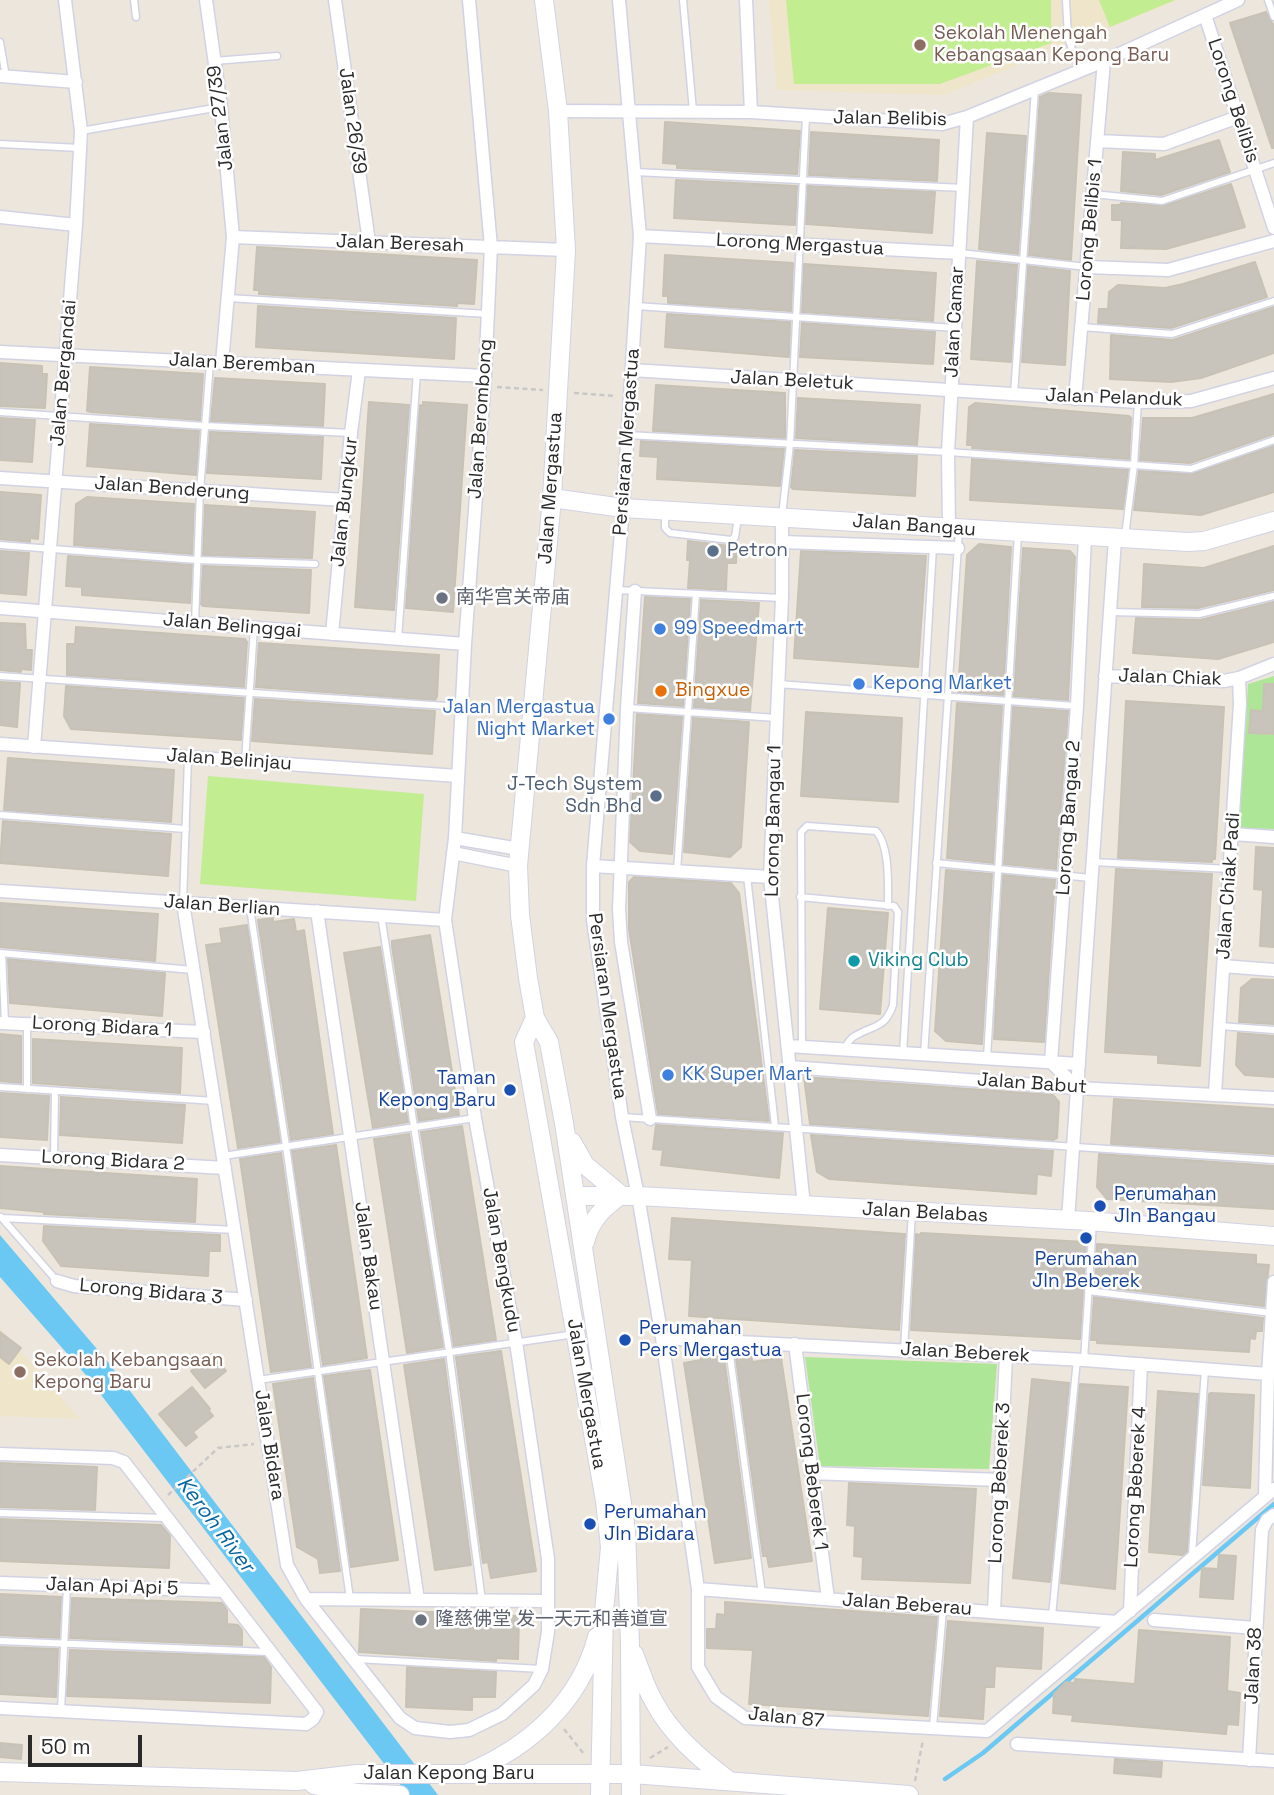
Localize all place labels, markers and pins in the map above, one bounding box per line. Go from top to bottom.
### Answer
place label: Sekolah Menengah Kebangsaan Kepong Baru [934,23,1169,67]
marker: Sekolah Menengah Kebangsaan Kepong Baru [912,37,928,53]
place label: Petron [727,540,788,562]
marker: Petron [705,543,721,559]
place label: 南华宫关帝庙 [456,587,570,609]
marker: 南华宫关帝庙 [434,590,450,606]
place label: 99 Speedmart [674,618,804,640]
marker: 99 Speedmart [652,621,668,637]
place label: Kepong Market [873,673,1012,695]
marker: Kepong Market [851,676,867,692]
place label: Bingxue [675,680,750,702]
marker: Bingxue [653,683,669,699]
place label: Jalan Mergastua Night Market [443,697,595,741]
marker: Jalan Mergastua Night Market [601,711,617,727]
place label: J-Tech System Sdn Bhd [507,774,642,818]
marker: J-Tech System Sdn Bhd [648,788,664,804]
place label: Viking Club [868,950,969,972]
marker: Viking Club [846,953,862,969]
place label: KK Super Mart [682,1064,812,1086]
marker: KK Super Mart [660,1067,676,1083]
place label: Taman Kepong Baru [379,1068,496,1112]
marker: Taman Kepong Baru [502,1082,518,1098]
place label: Perumahan Jln Bangau [1114,1184,1217,1228]
marker: Perumahan Jln Bangau [1092,1198,1108,1214]
marker: Perumahan Jln Beberek [1078,1230,1094,1246]
place label: Perumahan Jln Beberek [1032,1249,1140,1293]
place label: Perumahan Pers Mergastua [639,1318,782,1362]
marker: Perumahan Pers Mergastua [617,1332,633,1348]
place label: Sekolah Kebangsaan Kepong Baru [34,1350,223,1394]
marker: Sekolah Kebangsaan Kepong Baru [12,1364,28,1380]
place label: Perumahan Jln Bidara [604,1502,707,1546]
marker: Perumahan Jln Bidara [582,1516,598,1532]
place label: 隆慈佛堂 发一天元和善道宣 [435,1609,668,1631]
marker: 隆慈佛堂 发一天元和善道宣 [413,1612,429,1628]

